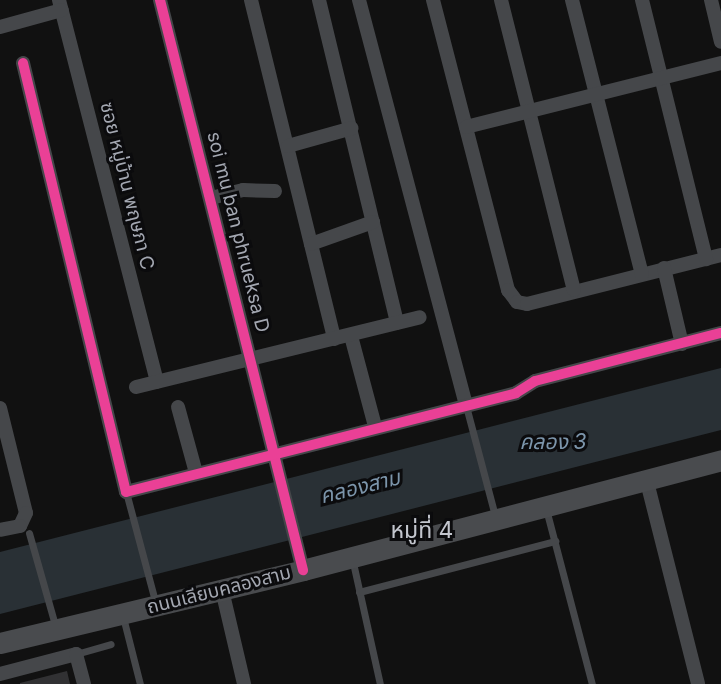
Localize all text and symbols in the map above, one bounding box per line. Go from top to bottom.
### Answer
street label: ซอย หมู่บ้าน พฤษภา C [95,100,159,272]
street label: soi mu ban phrueksa D [202,129,274,335]
water label: คลอง 3 [519,429,587,455]
water label: คลองสาม [317,465,403,509]
district label: หมู่ที่ 4 [391,516,453,544]
street label: ถนนเลียบคลองสาม [145,561,293,619]

